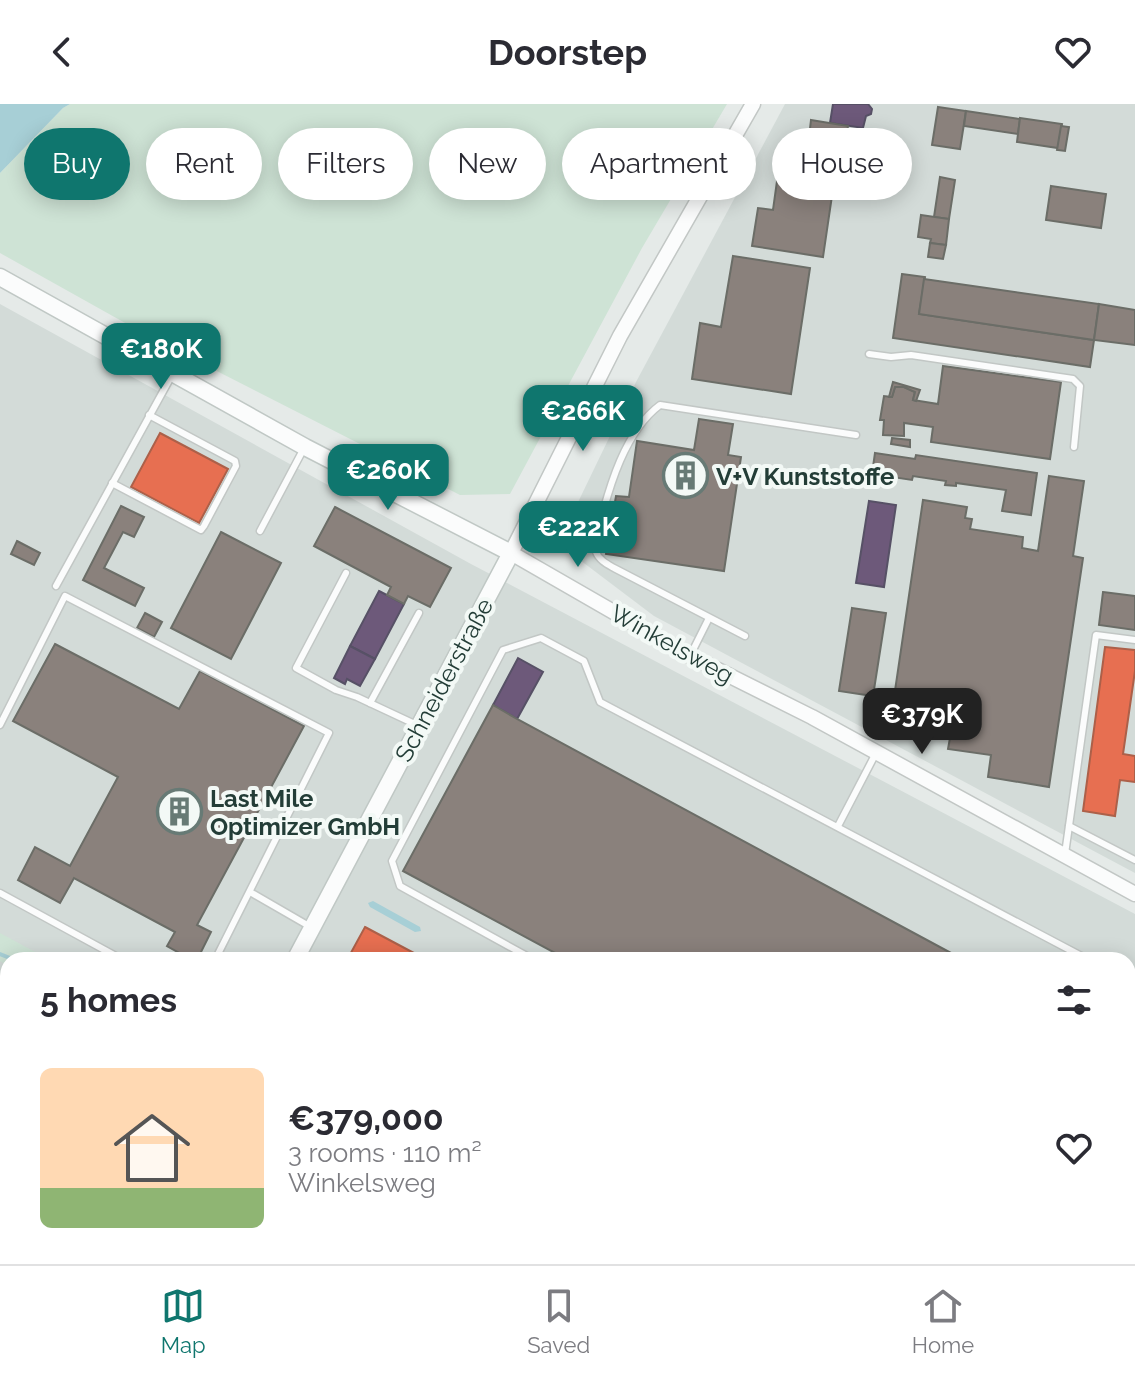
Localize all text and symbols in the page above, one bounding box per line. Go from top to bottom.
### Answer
icon: back [40,30,84,74]
icon: heart [1051,30,1095,74]
text: Doorstep [488,31,647,73]
chip: Buy [24,128,130,200]
chip: Rent [146,128,262,200]
chip: Filters [278,128,413,200]
chip: New [429,128,546,200]
chip: Apartment [562,128,756,200]
chip: House [772,128,912,200]
pin: €180K [105,323,217,391]
text: €180K [120,334,202,364]
pin: €266K [527,385,639,453]
text: €266K [541,396,625,426]
pin: €260K [332,444,444,512]
building icon: V+V Kunststoffe [661,452,709,500]
text: €260K [346,455,430,485]
place label: V+V Kunststoffe [716,462,894,491]
pin: €222K [522,501,634,569]
text: €222K [537,512,619,542]
street label: Schneiderstraße [389,593,499,767]
street label: Winkelsweg [605,598,739,690]
pin: €379K [866,688,978,756]
text: €379K [881,699,963,729]
place label: Last Mile Optimizer GmbH [210,784,400,841]
building icon: Last Mile Optimizer GmbH [155,788,203,836]
icon: filters [1052,978,1096,1022]
text: 5 homes [40,980,177,1020]
text: €379,000 [288,1098,444,1138]
icon: home [104,1100,200,1196]
icon: heart [1052,1126,1096,1170]
text: 3 rooms · 110 m² [288,1138,482,1168]
text: Winkelsweg [288,1168,436,1198]
tab: Map [161,1284,206,1358]
tab: Saved [527,1284,590,1358]
tab: Home [912,1284,974,1358]

